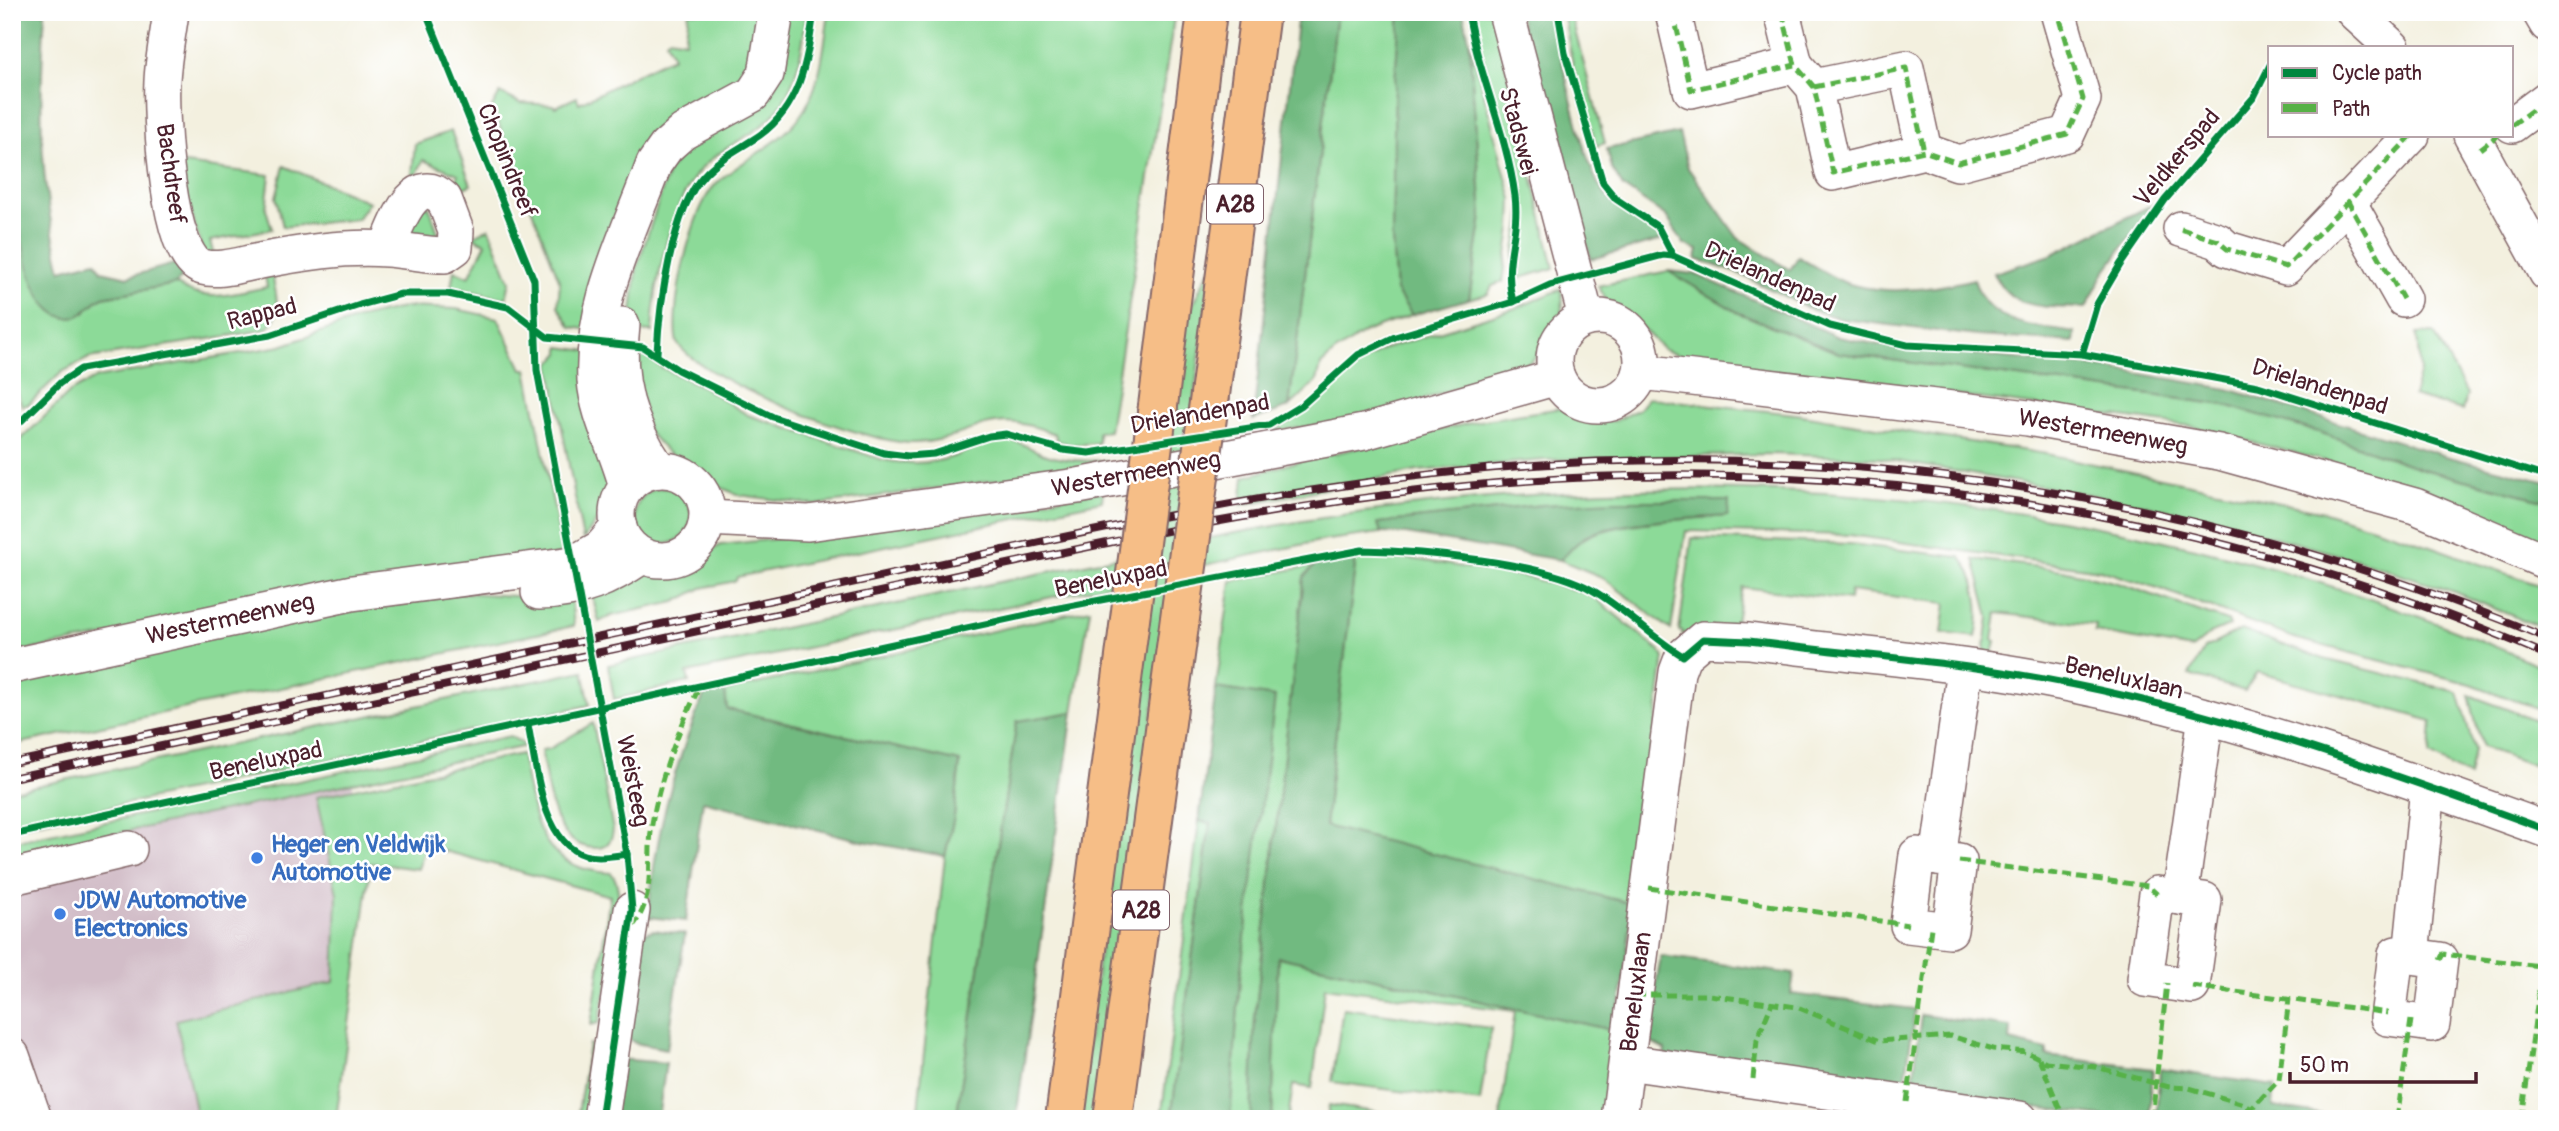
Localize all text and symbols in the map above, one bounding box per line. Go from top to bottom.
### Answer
legend [2268,46,2514,136]
text: Cycle path [2332,60,2422,87]
street label: Stadswei [1492,84,1544,178]
text: Path [2332,96,2370,123]
street label: Chopindreef [471,99,543,223]
street label: Veldkerspad [2128,103,2226,213]
street label: Bachdreef [150,122,192,226]
road number: A28 [1207,184,1263,224]
street label: Drielandenpad [1700,235,1840,319]
street label: Rappad [224,291,300,337]
street label: Drielandenpad [2249,353,2391,421]
street label: Drielandenpad [1128,388,1272,440]
street label: Westermeenweg [2016,403,2190,461]
street label: Westermeenweg [1049,445,1223,503]
street label: Beneluxpad [1052,554,1170,604]
street label: Westermeenweg [143,587,317,651]
street label: Beneluxlaan [2062,650,2186,706]
street label: Weisteeg [610,733,656,829]
street label: Beneluxpad [207,735,325,787]
place label: Heger en Veldwijk Automotive [271,830,447,887]
marker: Heger en Veldwijk Automotive [249,850,265,866]
place label: JDW Automotive Electronics [74,886,247,943]
road number: A28 [1113,890,1169,930]
marker: JDW Automotive Electronics [52,906,68,922]
street label: Beneluxlaan [1614,930,1658,1054]
scale bar [2290,1040,2475,1084]
text: 50 m [2300,1052,2349,1079]

